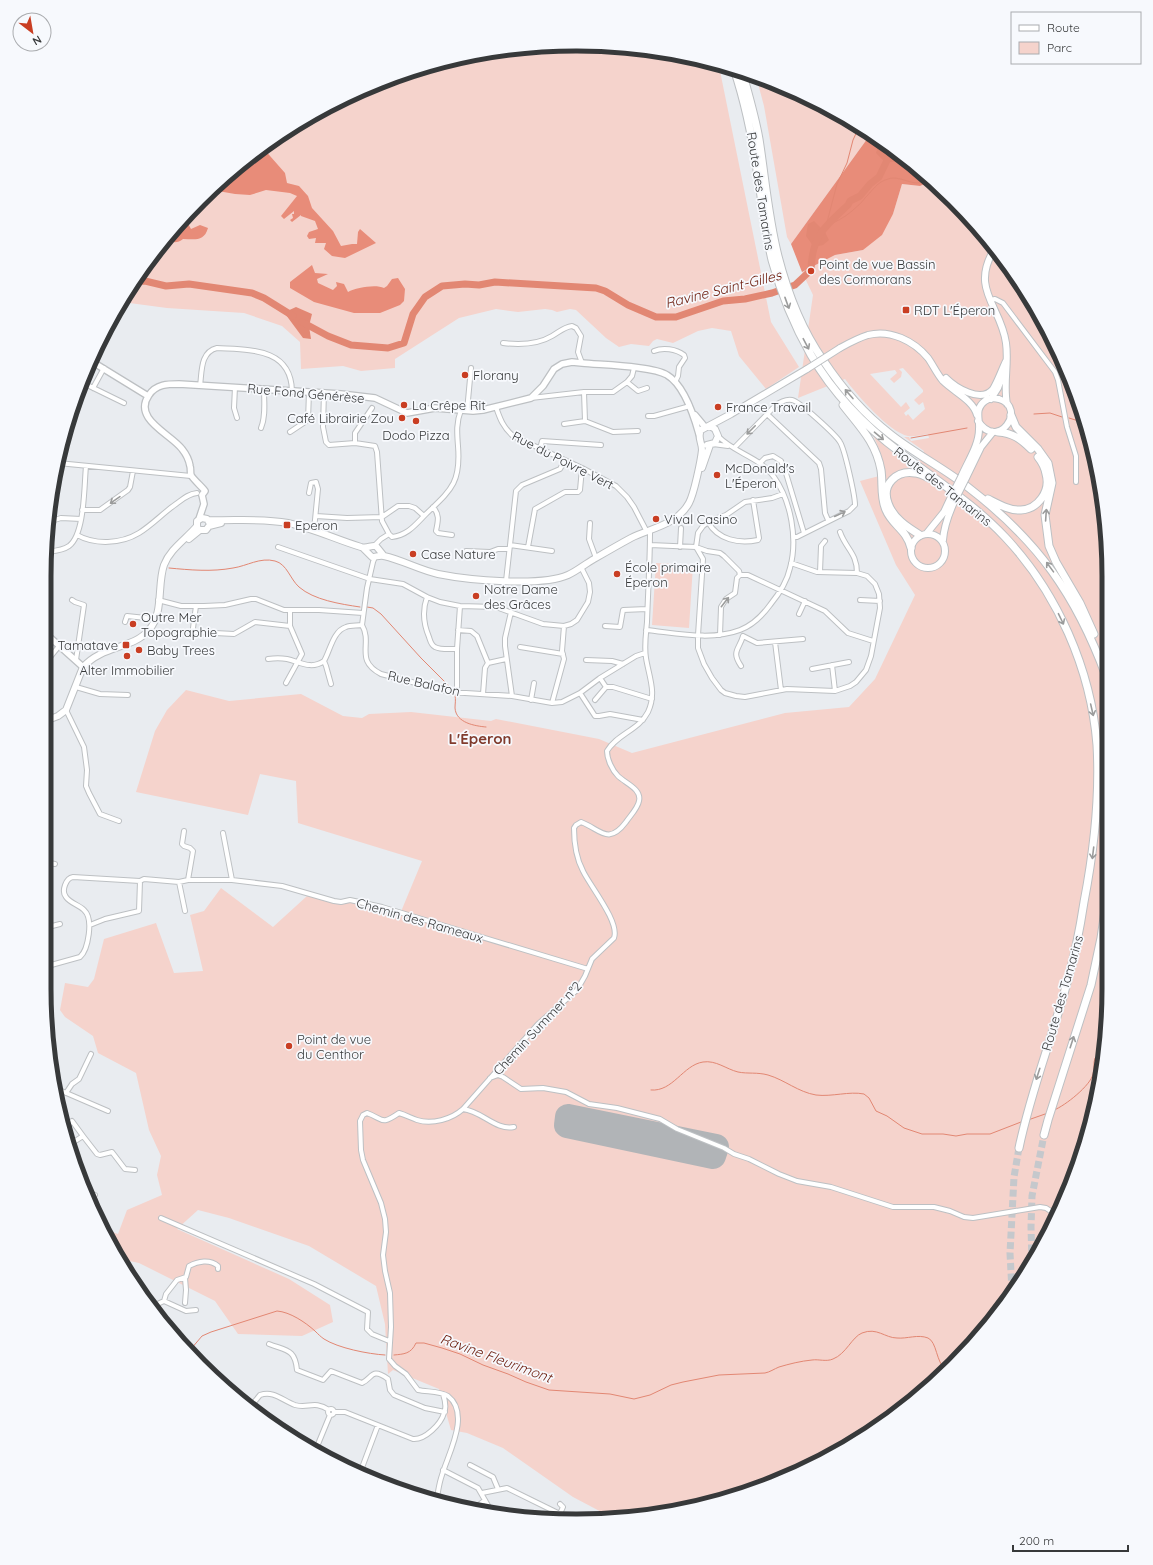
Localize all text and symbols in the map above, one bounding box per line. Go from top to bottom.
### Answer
north arrow [12,12,52,52]
legend [1011,12,1141,64]
text: Route [1047,20,1080,35]
text: N [30,32,44,49]
text: Parc [1047,40,1072,55]
street label: Route des Tamarins [744,131,778,251]
place label: Point de vue Bassin des Cormorans [819,256,936,287]
water label: Ravine Saint-Gilles [663,266,784,312]
marker: Point de vue Bassin des Cormorans [806,266,816,276]
one-way arrow [783,297,791,309]
place label: RDT L'Éperon [914,302,995,318]
marker: RDT L'Éperon [901,305,911,315]
one-way arrow [802,338,810,350]
place label: Florany [473,367,519,383]
marker: Florany [460,370,470,380]
street label: Rue Fond Générèse [247,380,365,406]
one-way arrow [844,389,853,400]
place label: La Crêpe Rit [412,397,486,413]
place label: France Travail [726,399,811,415]
marker: La Crêpe Rit [399,400,409,410]
marker: France Travail [713,402,723,412]
place label: Café Librairie Zou [287,410,394,426]
marker: Café Librairie Zou [397,413,407,423]
marker: Dodo Pizza [411,416,421,426]
one-way arrow [746,426,756,435]
place label: Dodo Pizza [382,427,450,443]
street label: Rue du Poivre Vert [510,428,616,492]
one-way arrow [874,431,884,440]
street label: Route des Tamarins [891,443,995,529]
place label: McDonald's L'Éperon [725,460,795,491]
marker: McDonald's L'Éperon [712,470,722,480]
one-way arrow [110,496,121,504]
one-way arrow [1042,509,1049,522]
one-way arrow [834,510,846,518]
place label: Vival Casino [664,511,737,527]
marker: Vival Casino [651,514,661,524]
place label: Eperon [295,517,338,533]
marker: Eperon [282,520,292,530]
place label: Case Nature [421,546,496,562]
marker: Case Nature [408,549,418,559]
place label: École primaire Éperon [625,559,711,590]
one-way arrow [1046,562,1054,573]
marker: École primaire Éperon [612,569,622,579]
place label: Notre Dame des Grâces [484,581,558,612]
marker: Notre Dame des Grâces [471,591,481,601]
one-way arrow [721,597,730,608]
place label: Outre Mer Topographie [141,609,217,640]
one-way arrow [1058,613,1065,625]
marker: Outre Mer Topographie [128,619,138,629]
place label: Tamatave [58,637,118,653]
marker: Tamatave [121,640,131,650]
place label: Baby Trees [147,642,215,658]
marker: Baby Trees [134,645,144,655]
marker: Alter Immobilier [122,651,132,661]
place label: Alter Immobilier [79,662,175,678]
street label: Rue Balafon [386,667,462,699]
one-way arrow [1088,703,1096,716]
district label: L'Éperon [449,729,511,748]
one-way arrow [1089,846,1096,859]
street label: Chemin des Rameaux [355,894,485,946]
street label: Route des Tamarins [1038,933,1086,1053]
street label: Chemin Summer n°2 [489,978,585,1078]
place label: Point de vue du Centhor [297,1031,371,1062]
one-way arrow [1069,1036,1076,1049]
marker: Point de vue du Centhor [284,1041,294,1051]
one-way arrow [1034,1067,1041,1080]
water label: Ravine Fleurimont [438,1329,556,1387]
scale bar [1013,1527,1128,1553]
text: 200 m [1019,1533,1054,1548]

